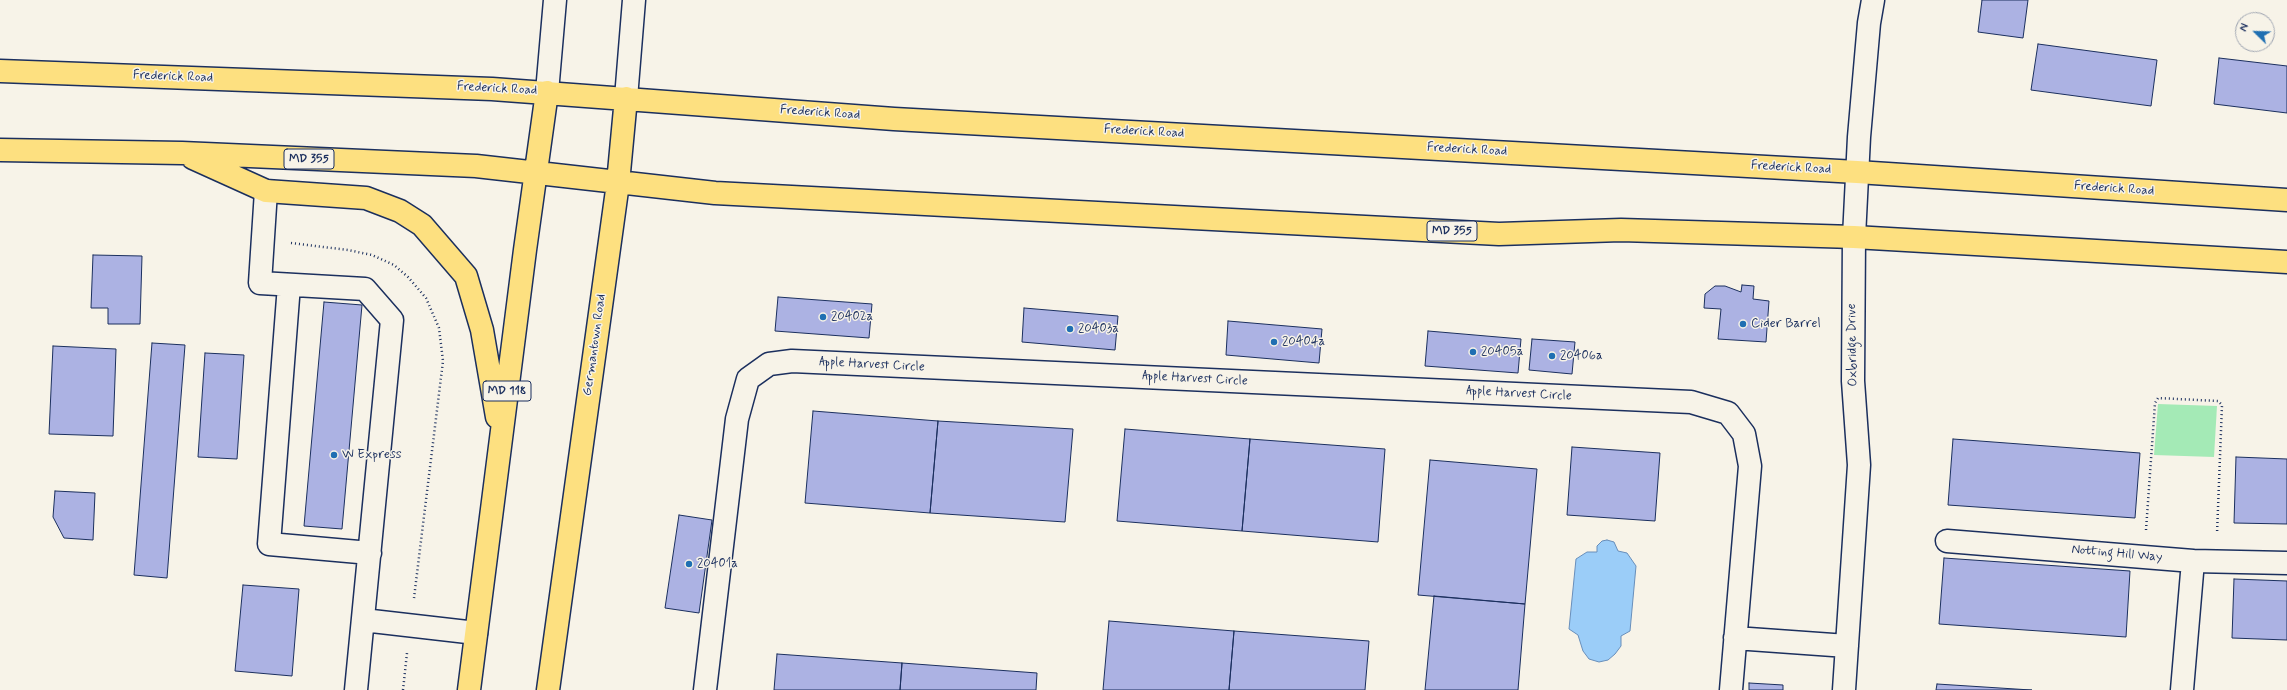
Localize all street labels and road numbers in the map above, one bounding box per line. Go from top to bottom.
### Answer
street label: Frederick Road [132,68,214,86]
street label: Frederick Road [456,79,538,99]
street label: Frederick Road [779,102,861,124]
street label: Frederick Road [1103,122,1185,142]
street label: Frederick Road [1426,140,1508,160]
road number: MD 355 [284,149,334,169]
street label: Frederick Road [1750,158,1832,178]
street label: Frederick Road [2073,178,2155,200]
road number: MD 355 [1427,221,1477,241]
street label: Germantown Road [580,293,610,397]
street label: Oxbridge Drive [1844,303,1862,387]
street label: Apple Harvest Circle [819,354,925,376]
street label: Apple Harvest Circle [1142,368,1248,390]
road number: MD 118 [483,381,531,401]
street label: Apple Harvest Circle [1466,383,1572,405]
street label: Notting Hill Way [2071,542,2163,566]

